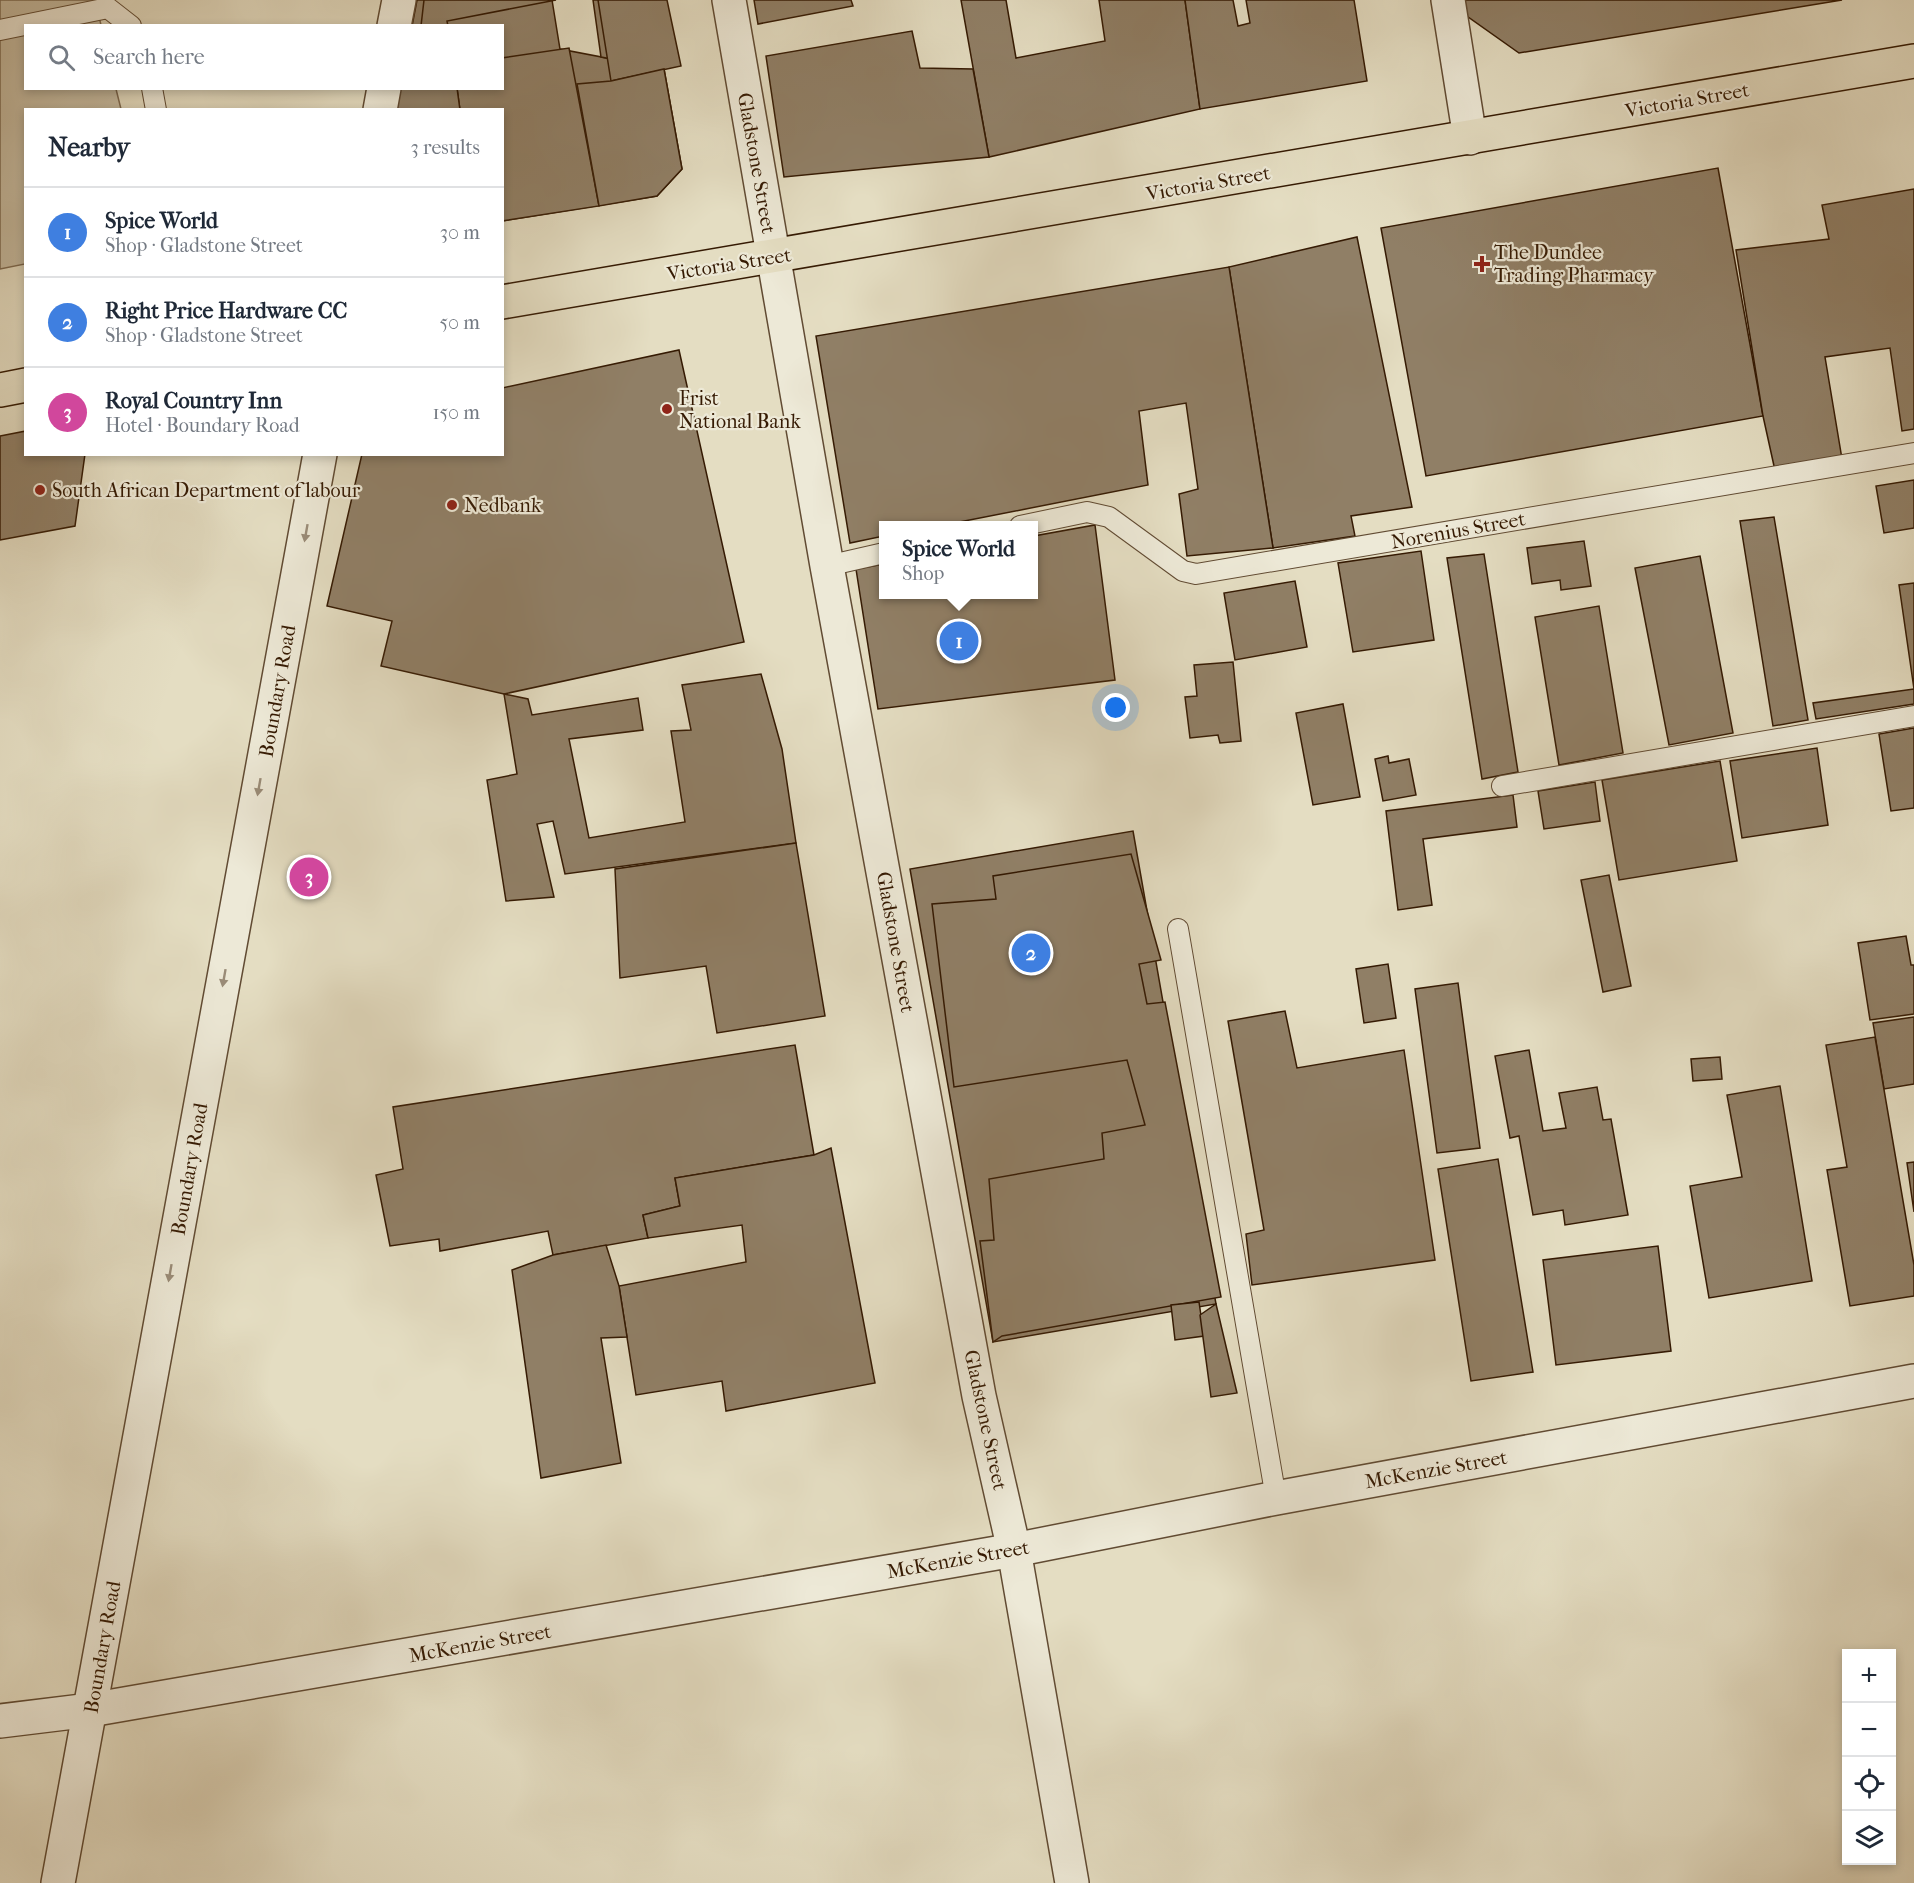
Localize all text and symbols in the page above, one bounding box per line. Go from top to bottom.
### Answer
search box [24,24,504,90]
icon: search [45,41,78,74]
text: Search here [93,44,205,70]
street label: Victoria Street [1622,78,1751,123]
street label: Gladstone Street [733,91,780,235]
text: Nearby [48,132,130,163]
text: 3 results [411,136,480,159]
street label: Victoria Street [1143,161,1272,206]
text: Spice World [105,208,218,234]
text: 1 [64,221,71,244]
text: 30 m [440,221,480,244]
text: Shop · Gladstone Street [105,234,303,257]
place label: The Dundee Trading Pharmacy [1494,241,1655,287]
street label: Victoria Street [664,243,793,286]
marker: The Dundee Trading Pharmacy [1475,257,1489,271]
text: Right Price Hardware CC [105,298,347,324]
text: 2 [62,311,73,334]
text: 50 m [439,311,480,334]
text: Shop · Gladstone Street [105,324,303,347]
place label: Frist National Bank [679,387,801,433]
text: Royal Country Inn [105,388,282,414]
text: 3 [63,401,72,424]
text: 150 m [432,401,480,424]
marker: Frist National Bank [660,402,674,416]
text: Hotel · Boundary Road [105,414,300,437]
place label: South African Department of labour [52,479,361,502]
marker: South African Department of labour [33,483,47,497]
place label: Nedbank [464,494,542,517]
marker: Nedbank [445,498,459,512]
street label: Norenius Street [1389,507,1527,554]
popup [879,521,1038,599]
one-way arrow [301,523,310,542]
text: Spice World [902,536,1015,562]
text: Shop [902,562,944,585]
pin: 1 [940,618,978,664]
street label: Boundary Road [255,622,301,759]
your location [1101,693,1130,722]
one-way arrow [254,777,263,796]
pin: 3 [290,854,328,900]
street label: Gladstone Street [872,870,919,1014]
pin: 2 [1012,930,1050,976]
one-way arrow [219,969,228,988]
street label: Boundary Road [167,1100,213,1237]
one-way arrow [165,1264,174,1283]
street label: Gladstone Street [959,1348,1012,1492]
street label: McKenzie Street [1363,1446,1509,1493]
street label: McKenzie Street [885,1536,1031,1583]
street label: Boundary Road [80,1578,126,1715]
street label: McKenzie Street [407,1620,553,1667]
map controls [1842,1649,1896,1865]
button: + [1842,1649,1896,1703]
button: − [1842,1703,1896,1757]
button: locate [1842,1757,1896,1811]
button: layers [1842,1811,1896,1865]

